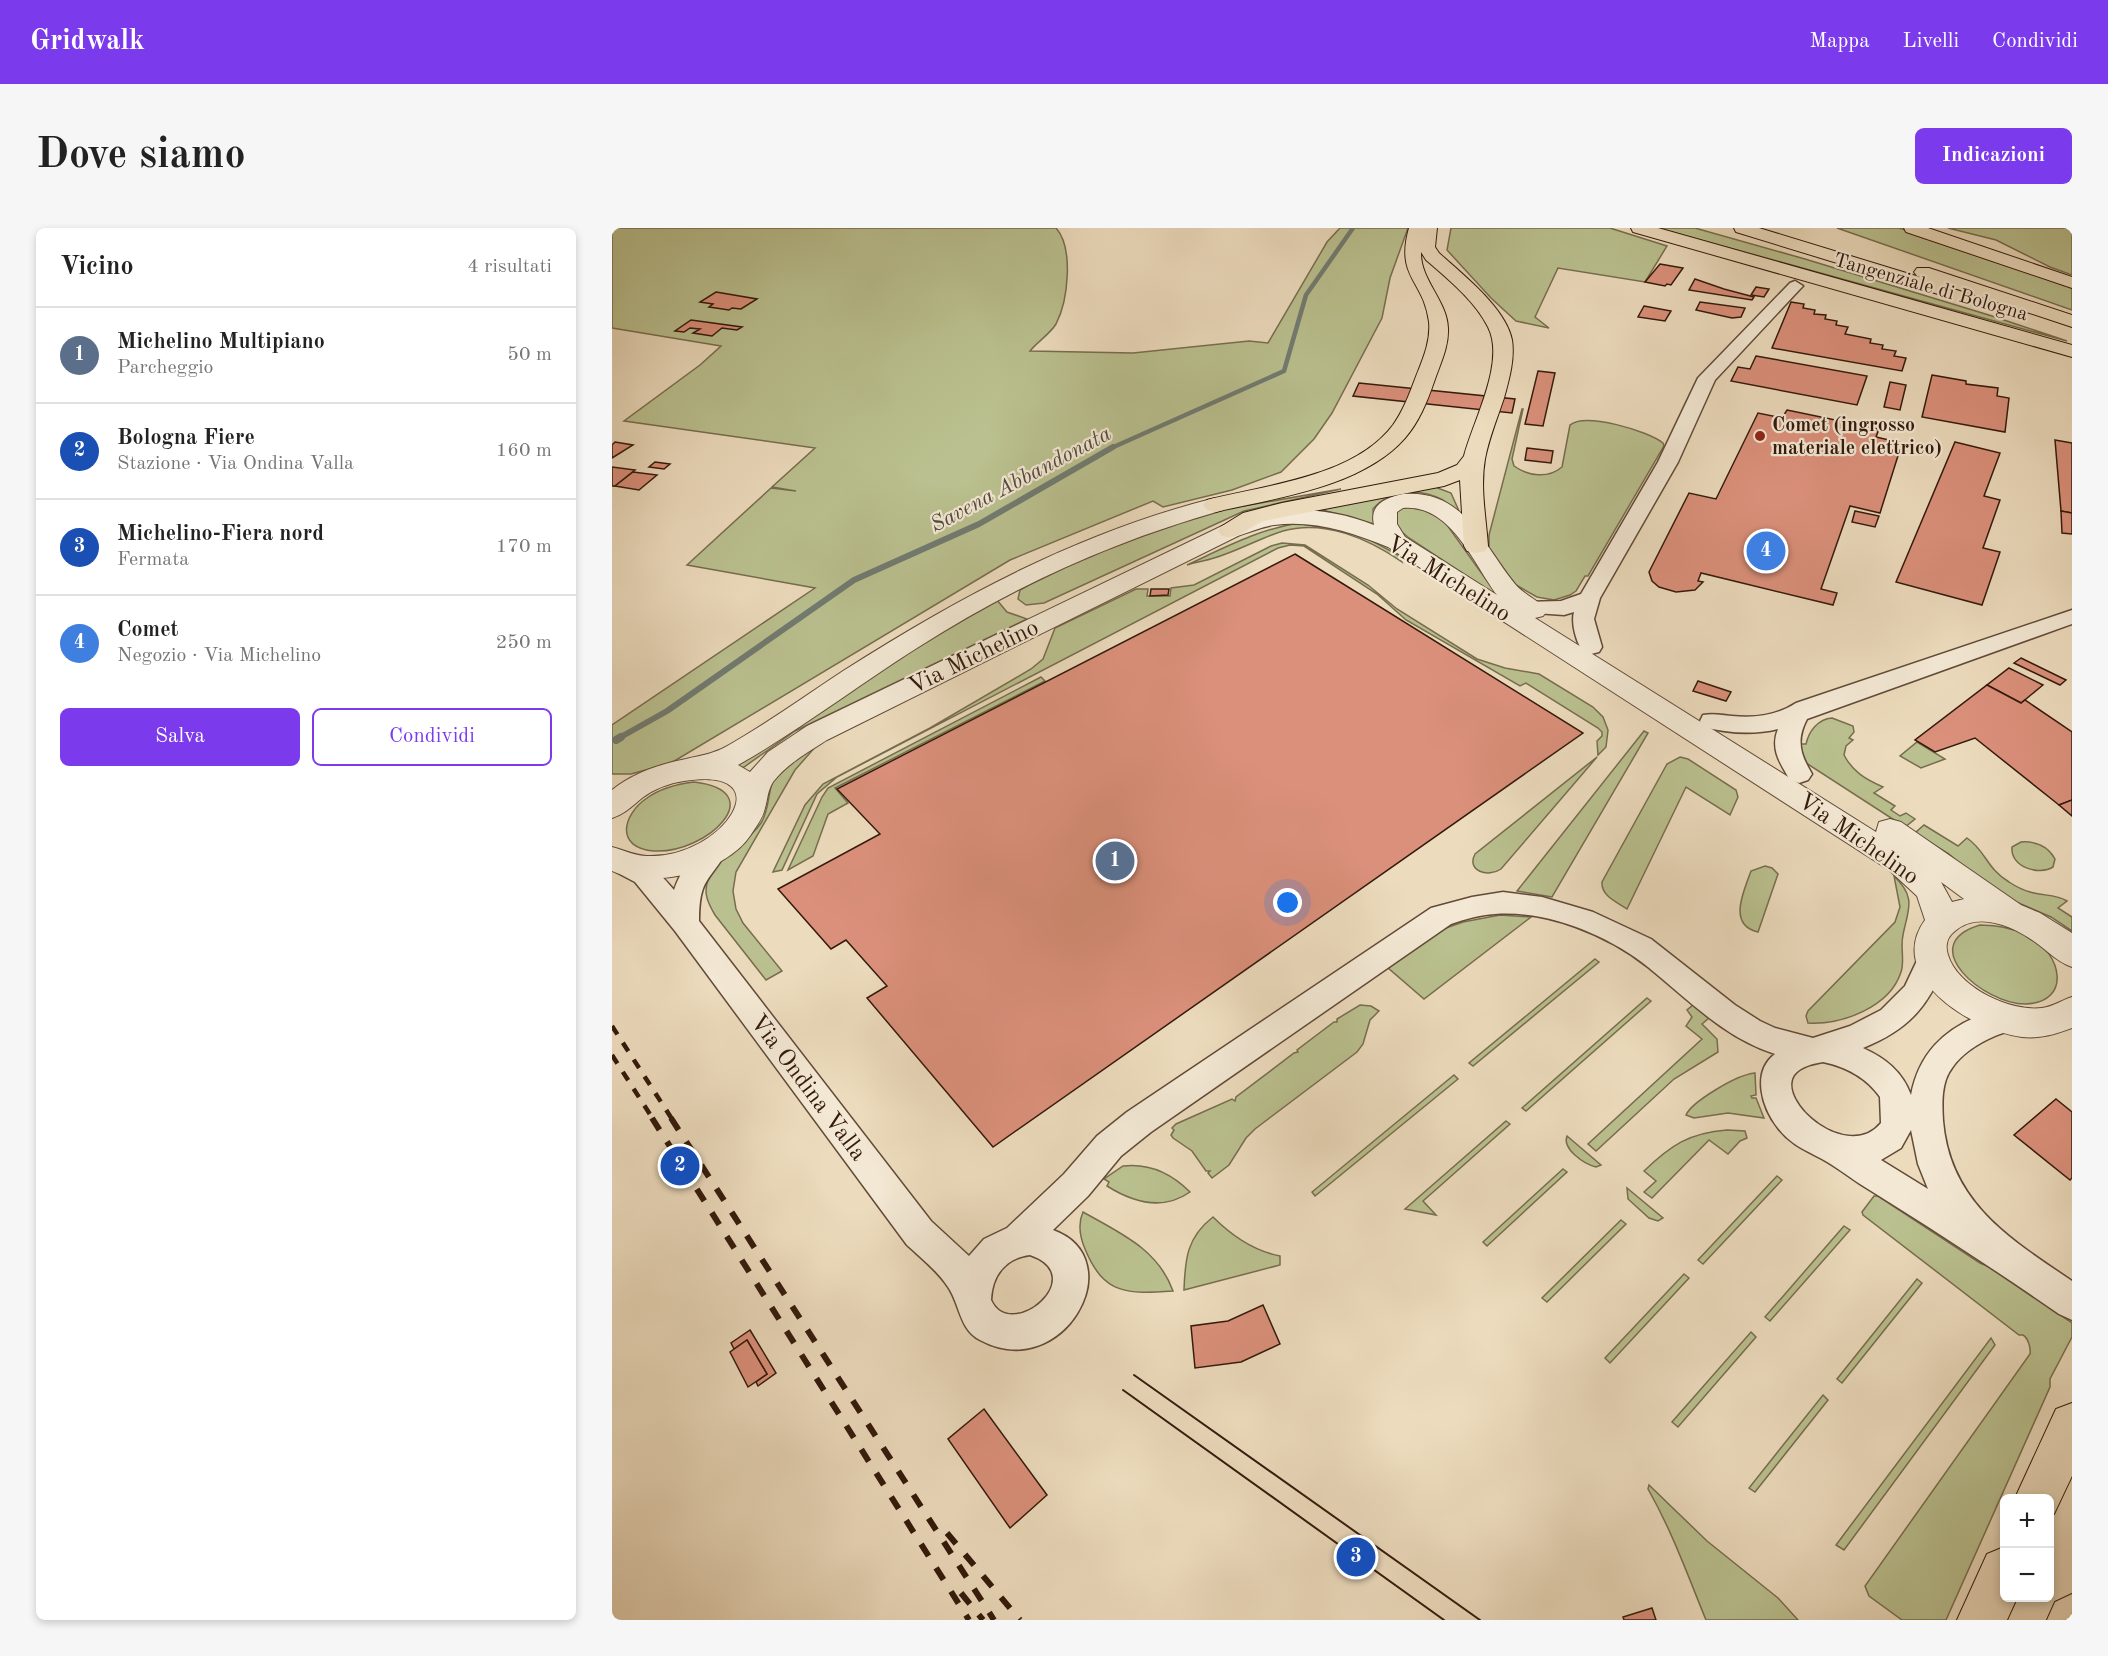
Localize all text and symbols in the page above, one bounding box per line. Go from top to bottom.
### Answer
text: Gridwalk [30,28,145,56]
text: Mappa [1809,31,1870,52]
text: Livelli [1903,31,1959,52]
text: Condividi [1992,31,2078,52]
button: Indicazioni [1915,128,2072,184]
text: Dove siamo [36,135,246,177]
street label: Tangenziale di Bologna [1831,251,2030,325]
text: Vicino [60,254,134,280]
text: 4 risultati [467,257,552,277]
text: Michelino Multipiano [117,331,325,353]
text: 1 [74,345,85,365]
text: 50 m [507,345,552,365]
text: Parcheggio [117,358,214,378]
place label: Comet (ingrosso materiale elettrico) [1772,415,1942,459]
water label: Savena Abbandonata [927,423,1115,537]
text: Bologna Fiere [117,427,255,449]
marker: Comet (ingrosso materiale elettrico) [1753,429,1767,443]
text: 2 [74,441,85,461]
text: 160 m [496,441,552,461]
text: Stazione · Via Ondina Valla [117,454,354,474]
text: Michelino-Fiera nord [117,523,324,545]
pin: 4 [1746,528,1786,574]
street label: Via Michelino [1382,532,1514,627]
text: 3 [74,537,85,557]
text: 170 m [496,537,552,557]
text: Fermata [117,550,189,570]
street label: Via Michelino [905,616,1043,700]
text: Comet [117,619,179,641]
text: 4 [74,633,85,653]
text: 250 m [496,633,552,653]
text: Negozio · Via Michelino [117,646,321,666]
button: Salva [60,708,300,766]
button: Condividi [312,708,552,766]
street label: Via Michelino [1793,789,1923,890]
pin: 1 [1096,838,1134,884]
your location [1273,888,1302,917]
street label: Via Ondina Valla [745,1011,870,1166]
pin: 2 [660,1144,700,1188]
map controls [2000,1494,2054,1602]
button: + [2000,1494,2054,1548]
pin: 3 [1336,1534,1376,1580]
button: − [2000,1548,2054,1602]

